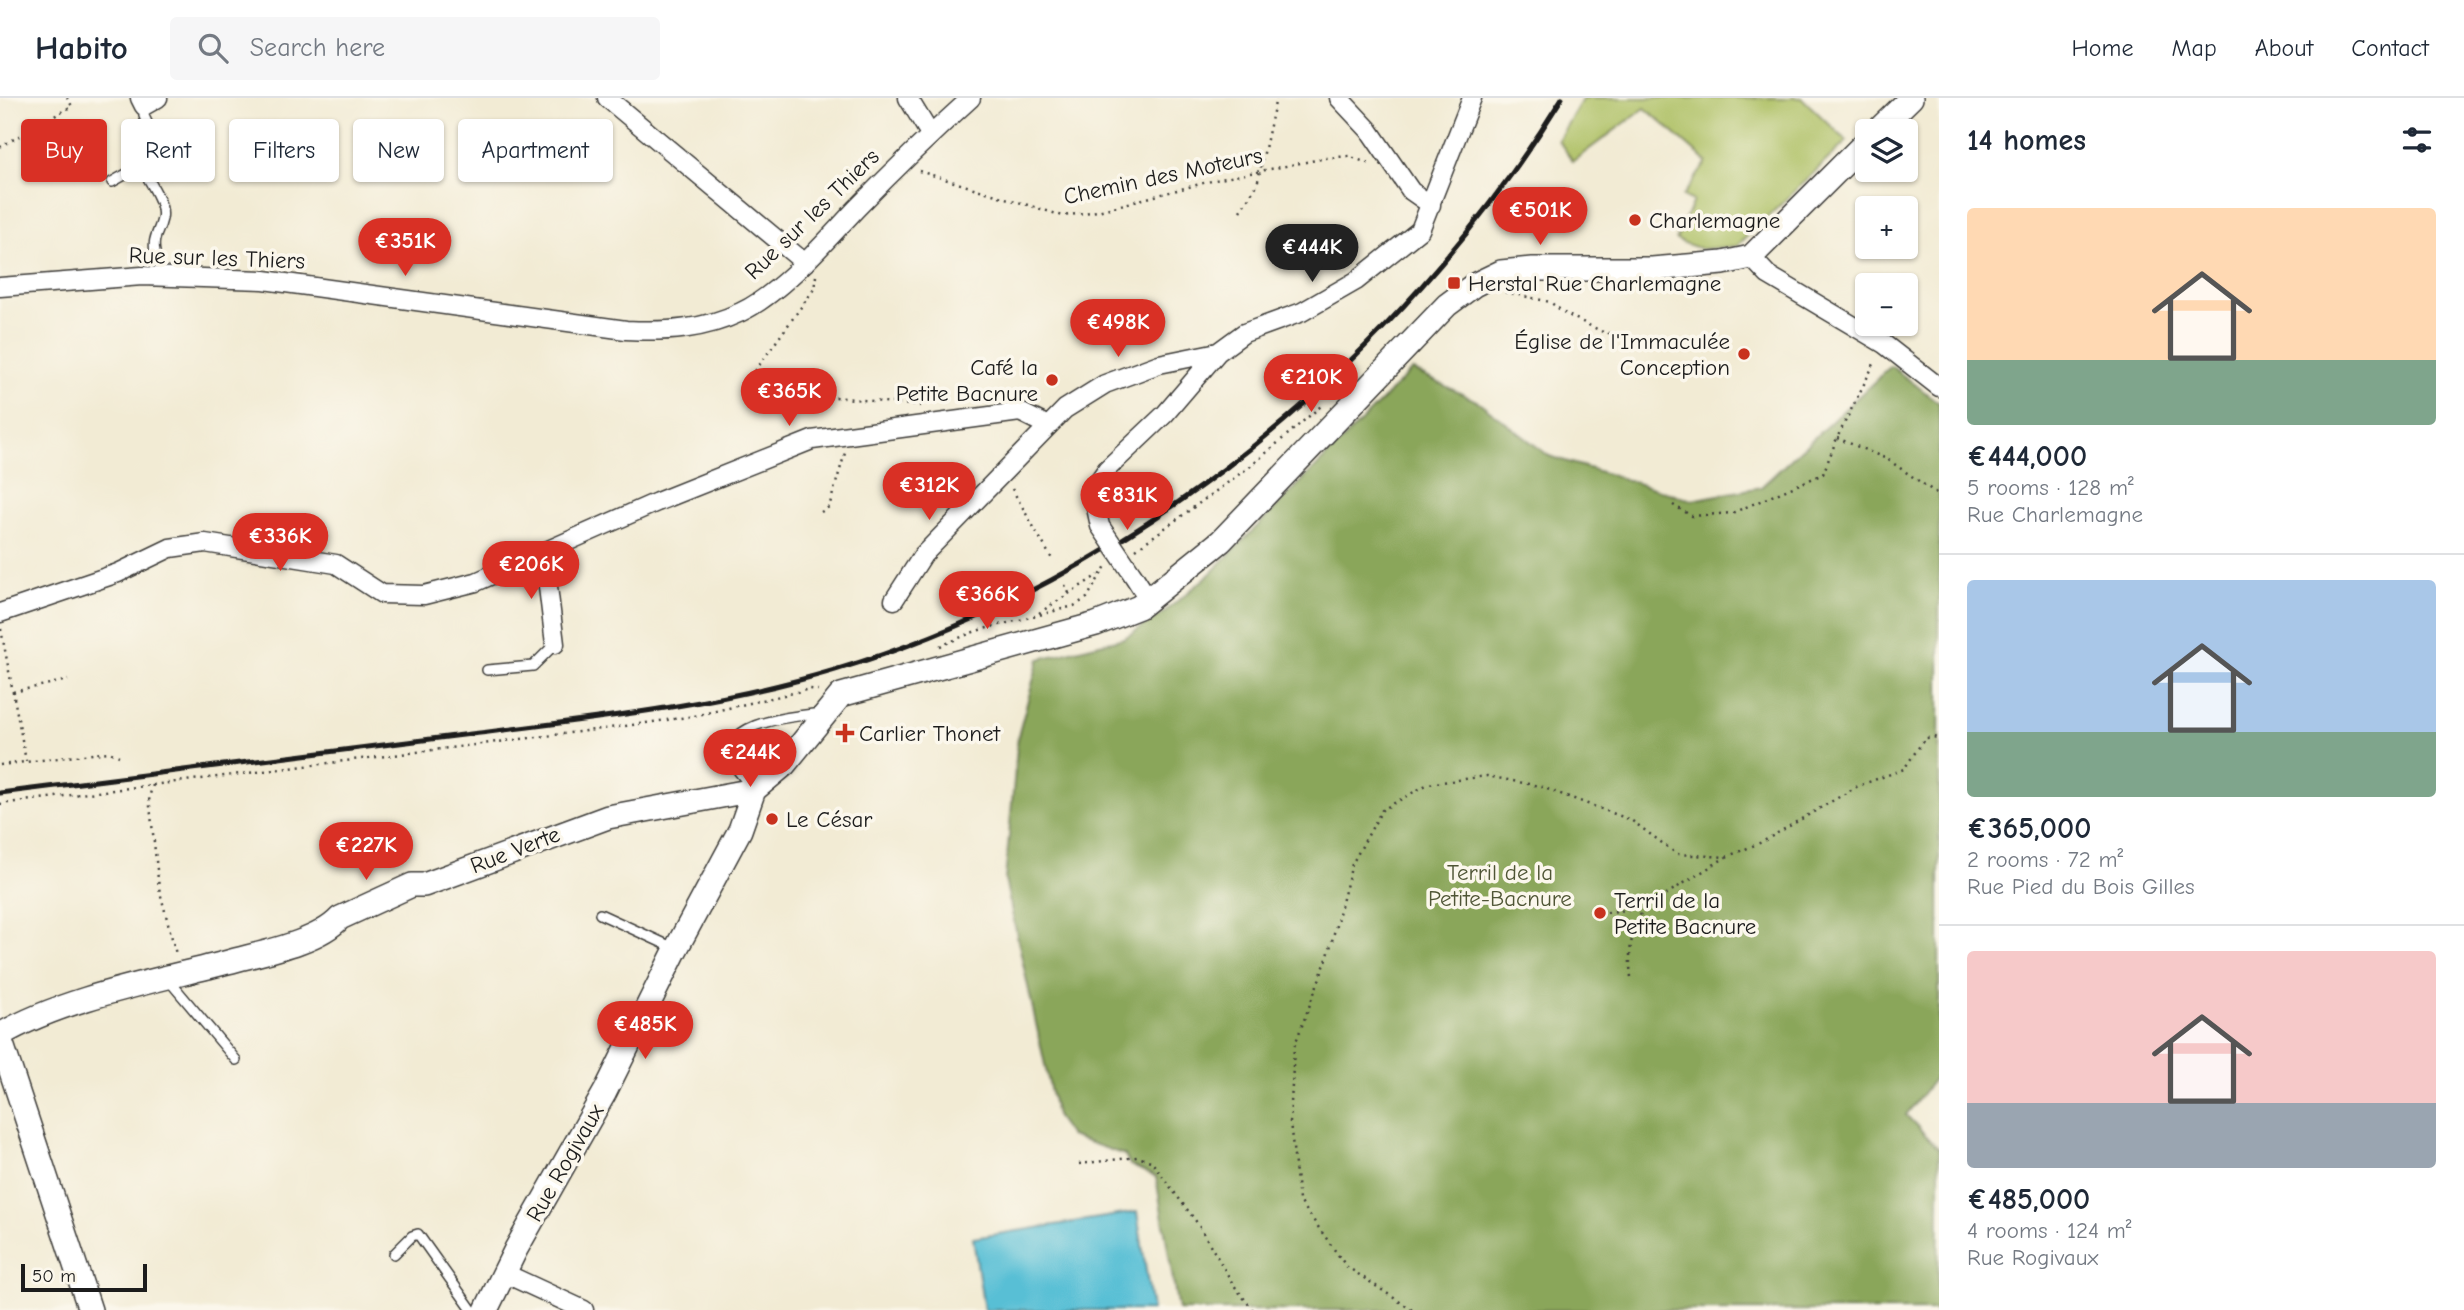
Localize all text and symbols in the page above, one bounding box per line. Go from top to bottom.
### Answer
search box [170,17,660,80]
text: Habito [35,29,128,67]
icon: search [194,29,232,67]
text: Search here [250,33,385,63]
text: Home [2072,34,2133,62]
text: Map [2171,34,2217,62]
text: About [2255,34,2313,62]
text: Contact [2351,34,2429,62]
chip: Buy [21,119,107,182]
chip: Rent [121,119,215,182]
chip: Filters [229,119,339,182]
chip: New [353,119,444,182]
chip: Apartment [458,119,613,182]
map controls [1855,119,1918,336]
button: layers [1855,119,1918,182]
icon: filters [2398,121,2436,159]
text: 14 homes [1967,123,2086,158]
street label: Chemin des Moteurs [1061,142,1265,210]
street label: Rue sur les Thiers [739,143,885,285]
pin: €501K [1491,188,1589,247]
text: €501K [1508,196,1572,223]
button: + [1855,196,1918,259]
place label: Charlemagne [1649,207,1780,234]
marker: Charlemagne [1627,212,1643,228]
pin: €351K [356,218,454,278]
pin: €444K [1263,225,1361,284]
text: €351K [374,227,436,254]
text: €444K [1281,233,1343,260]
street label: Rue sur les Thiers [128,241,306,275]
icon: home [2139,253,2265,379]
place label: Herstal Rue Charlemagne [1468,270,1721,297]
button: − [1855,273,1918,336]
marker: Herstal Rue Charlemagne [1446,275,1462,291]
pin: €498K [1069,300,1167,359]
text: €498K [1086,308,1150,335]
place label: Église de l'Immaculée Conception [1514,328,1730,381]
marker: Église de l'Immaculée Conception [1736,346,1752,362]
place label: Café la Petite Bacnure [896,354,1038,407]
pin: €210K [1262,354,1360,414]
text: €210K [1280,363,1342,390]
pin: €365K [740,368,838,428]
marker: Café la Petite Bacnure [1044,372,1060,388]
text: €365K [757,377,821,404]
text: €444,000 [1967,439,2087,474]
pin: €312K [880,462,978,522]
text: €312K [899,471,959,498]
pin: €831K [1078,472,1176,532]
text: 5 rooms · 128 m² [1967,474,2134,501]
text: €831K [1097,481,1157,508]
text: Rue Charlemagne [1967,501,2143,528]
pin: €336K [231,514,329,573]
text: €336K [248,522,312,549]
pin: €206K [482,542,580,601]
text: €206K [498,550,564,577]
pin: €366K [938,572,1036,631]
text: €366K [955,580,1019,607]
icon: home [2139,625,2265,751]
place label: Carlier Thonet [859,720,1001,747]
marker: Carlier Thonet [837,725,853,741]
pin: €244K [701,730,799,789]
text: €244K [719,738,781,765]
place label: Le César [786,806,873,833]
marker: Le César [764,811,780,827]
text: €365,000 [1967,811,2091,846]
street label: Rue Verte [466,821,564,879]
pin: €227K [317,822,415,882]
text: €227K [335,831,397,858]
text: 2 rooms · 72 m² [1967,846,2123,873]
park label: Terril de la Petite-Bacnure [1428,859,1572,912]
text: Rue Pied du Bois Gilles [1967,873,2195,900]
place label: Terril de la Petite Bacnure [1614,887,1756,940]
marker: Terril de la Petite Bacnure [1592,905,1608,921]
icon: home [2139,996,2265,1122]
pin: €485K [596,1002,694,1061]
text: €485K [613,1010,677,1037]
street label: Rue Rogivaux [520,1099,610,1227]
text: €485,000 [1967,1182,2090,1217]
text: 4 rooms · 124 m² [1967,1217,2131,1244]
text: Rue Rogivaux [1967,1244,2098,1271]
scale bar [21,1261,147,1293]
text: 50 m [32,1265,76,1287]

